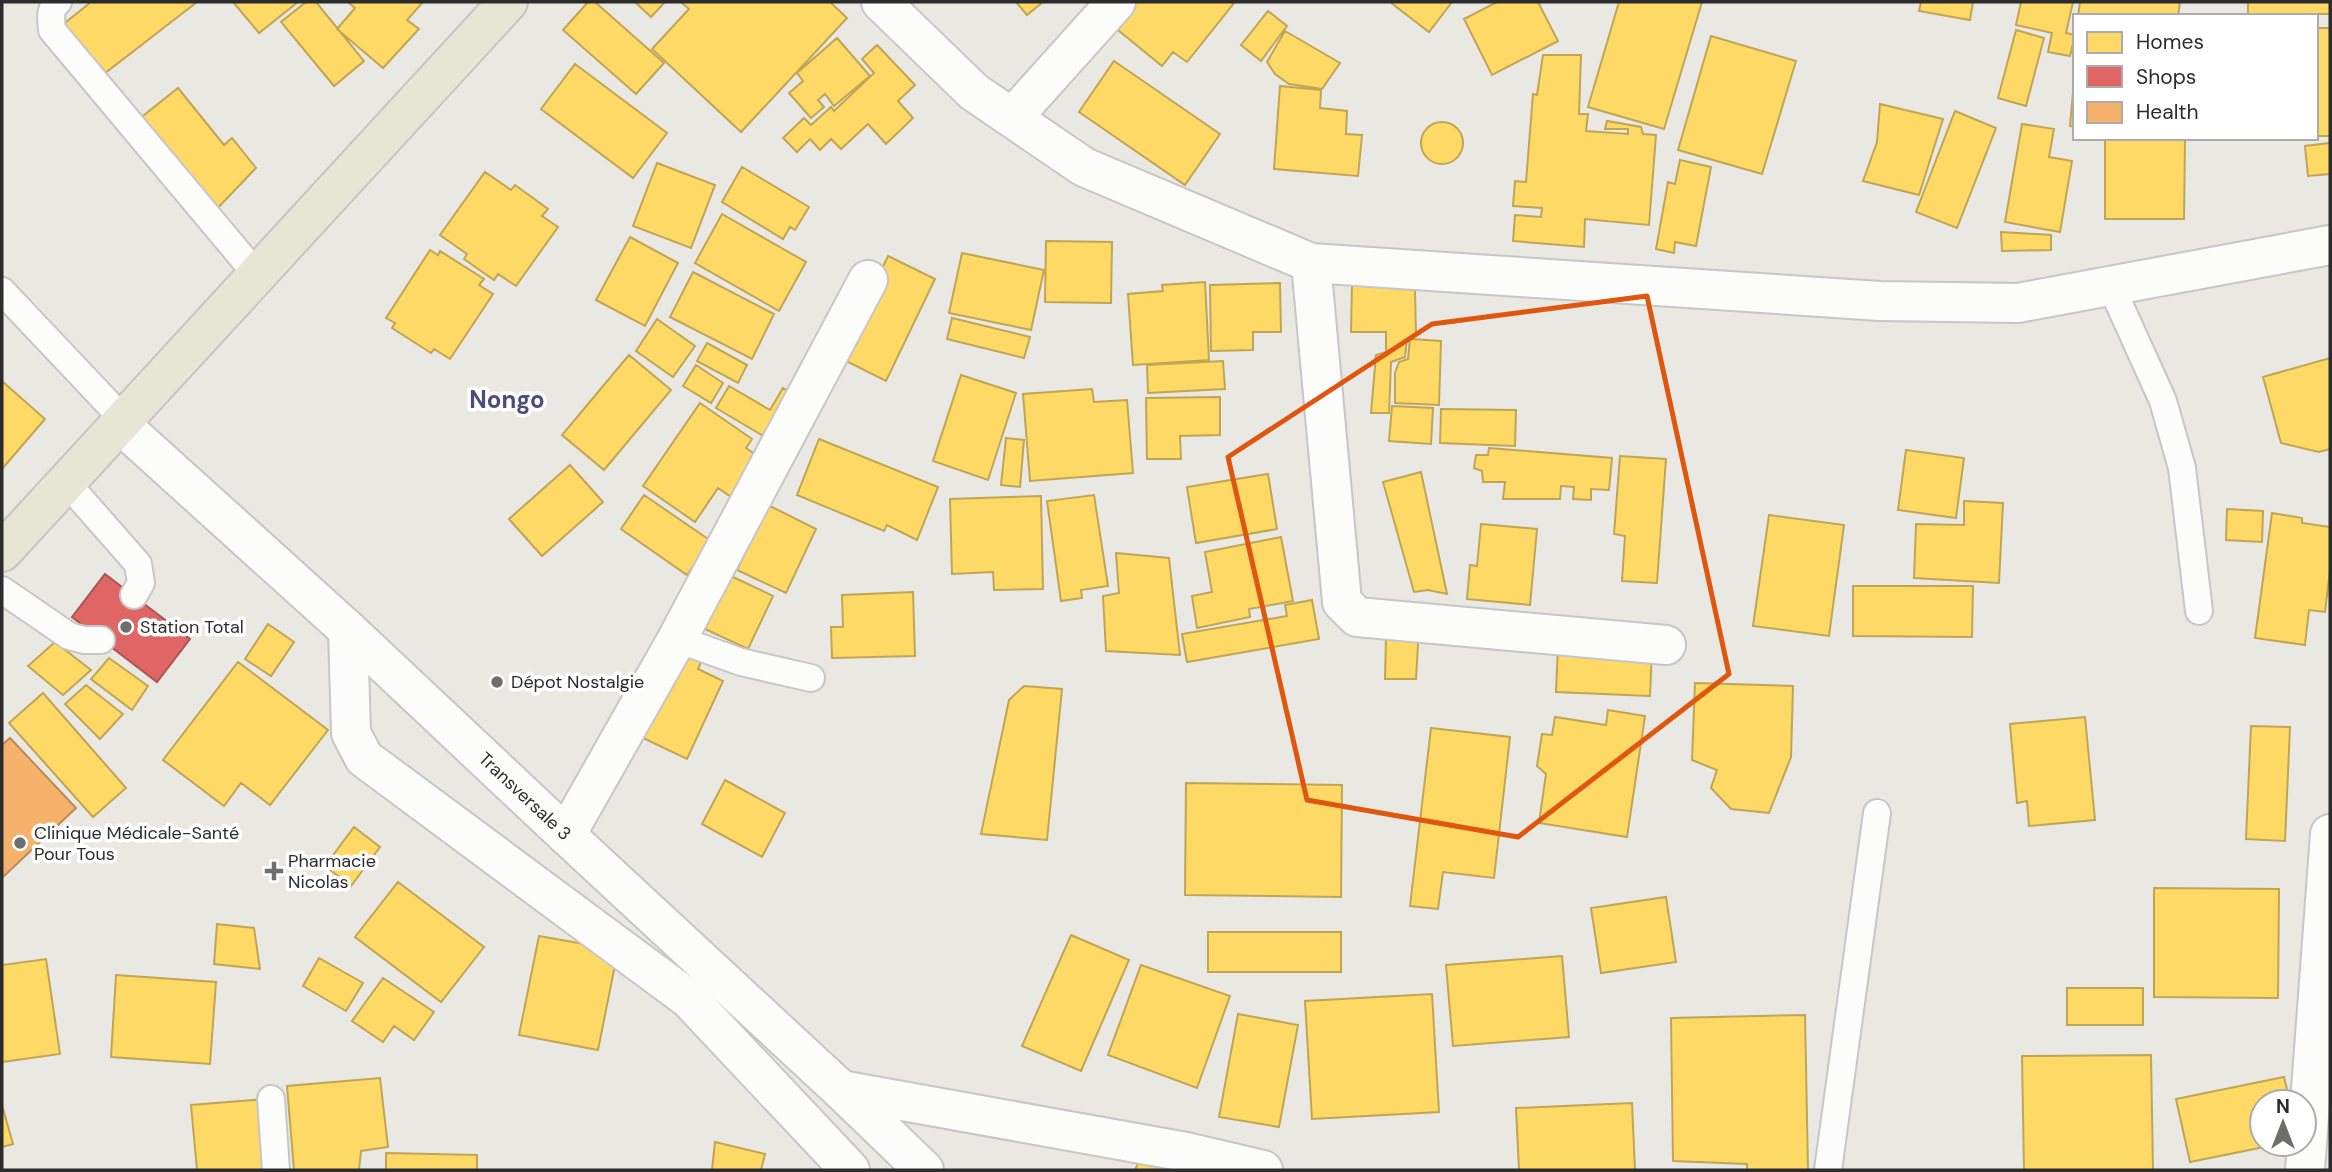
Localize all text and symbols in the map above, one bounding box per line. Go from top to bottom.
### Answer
legend [2073,14,2318,140]
text: Homes [2136,28,2204,56]
text: Shops [2136,63,2196,91]
text: Health [2136,98,2199,126]
district label: Nongo [469,384,545,415]
place label: Station Total [140,615,244,639]
marker: Station Total [118,619,134,635]
place label: Dépot Nostalgie [511,670,644,694]
marker: Dépot Nostalgie [489,674,505,690]
street label: Transversale 3 [473,747,576,846]
place label: Clinique Médicale-Santé Pour Tous [34,821,239,866]
marker: Clinique Médicale-Santé Pour Tous [12,835,28,851]
place label: Pharmacie Nicolas [288,849,376,894]
marker: Pharmacie Nicolas [266,863,282,879]
north arrow [2248,1088,2318,1158]
text: N [2276,1094,2290,1119]

